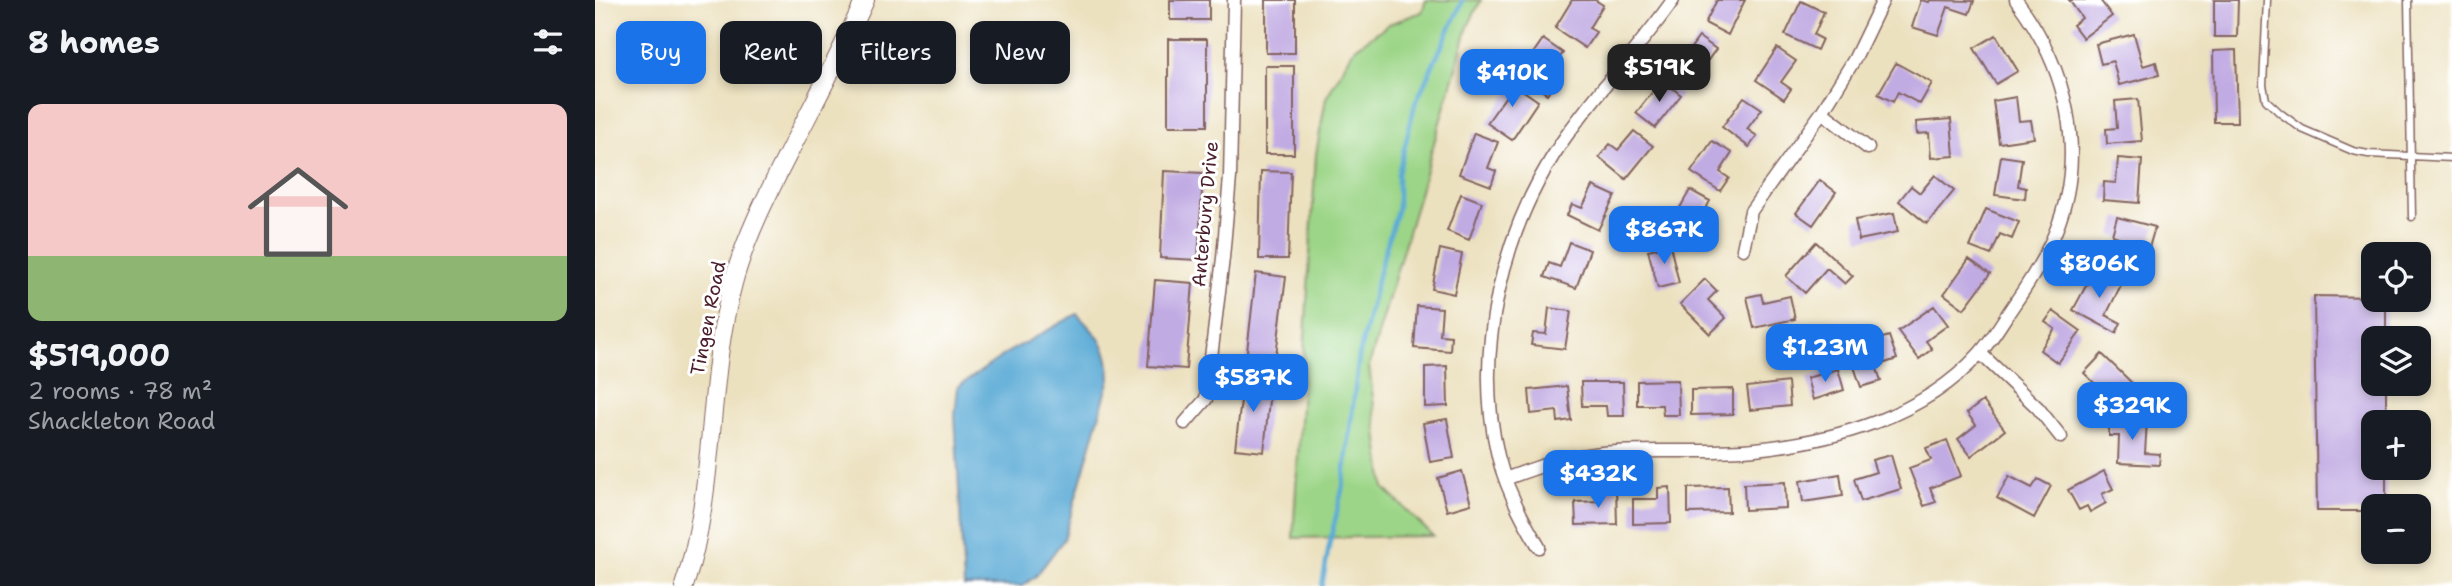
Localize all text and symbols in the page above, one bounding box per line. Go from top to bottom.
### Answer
chip: Buy [616,21,706,84]
chip: Rent [720,21,822,84]
chip: Filters [836,21,956,84]
chip: New [970,21,1070,84]
text: 8 homes [28,22,160,63]
icon: filters [529,23,567,61]
pin: $519K [1610,44,1708,104]
pin: $410K [1463,50,1561,109]
text: $519K [1623,52,1695,82]
text: $410K [1476,57,1548,87]
street label: Anterbury Drive [1186,140,1224,288]
icon: home [235,149,361,275]
pin: $867K [1615,206,1713,266]
text: $867K [1625,214,1703,244]
pin: $806K [2050,240,2148,300]
map controls [2361,242,2431,564]
button: locate [2361,242,2431,312]
text: $806K [2059,248,2139,278]
street label: Tingen Road [685,259,731,377]
pin: $1.23M [1768,324,1882,384]
button: layers [2361,326,2431,396]
text: $1.23M [1782,332,1868,362]
text: $519,000 [28,335,170,376]
pin: $587K [1204,354,1302,414]
text: $587K [1214,362,1292,392]
text: 2 rooms · 78 m² [28,376,212,406]
pin: $329K [2083,382,2181,442]
text: $329K [2093,390,2171,420]
text: Shackleton Road [28,406,215,436]
button: + [2361,410,2431,480]
pin: $432K [1549,450,1647,510]
text: $432K [1559,458,1637,488]
button: − [2361,494,2431,564]

